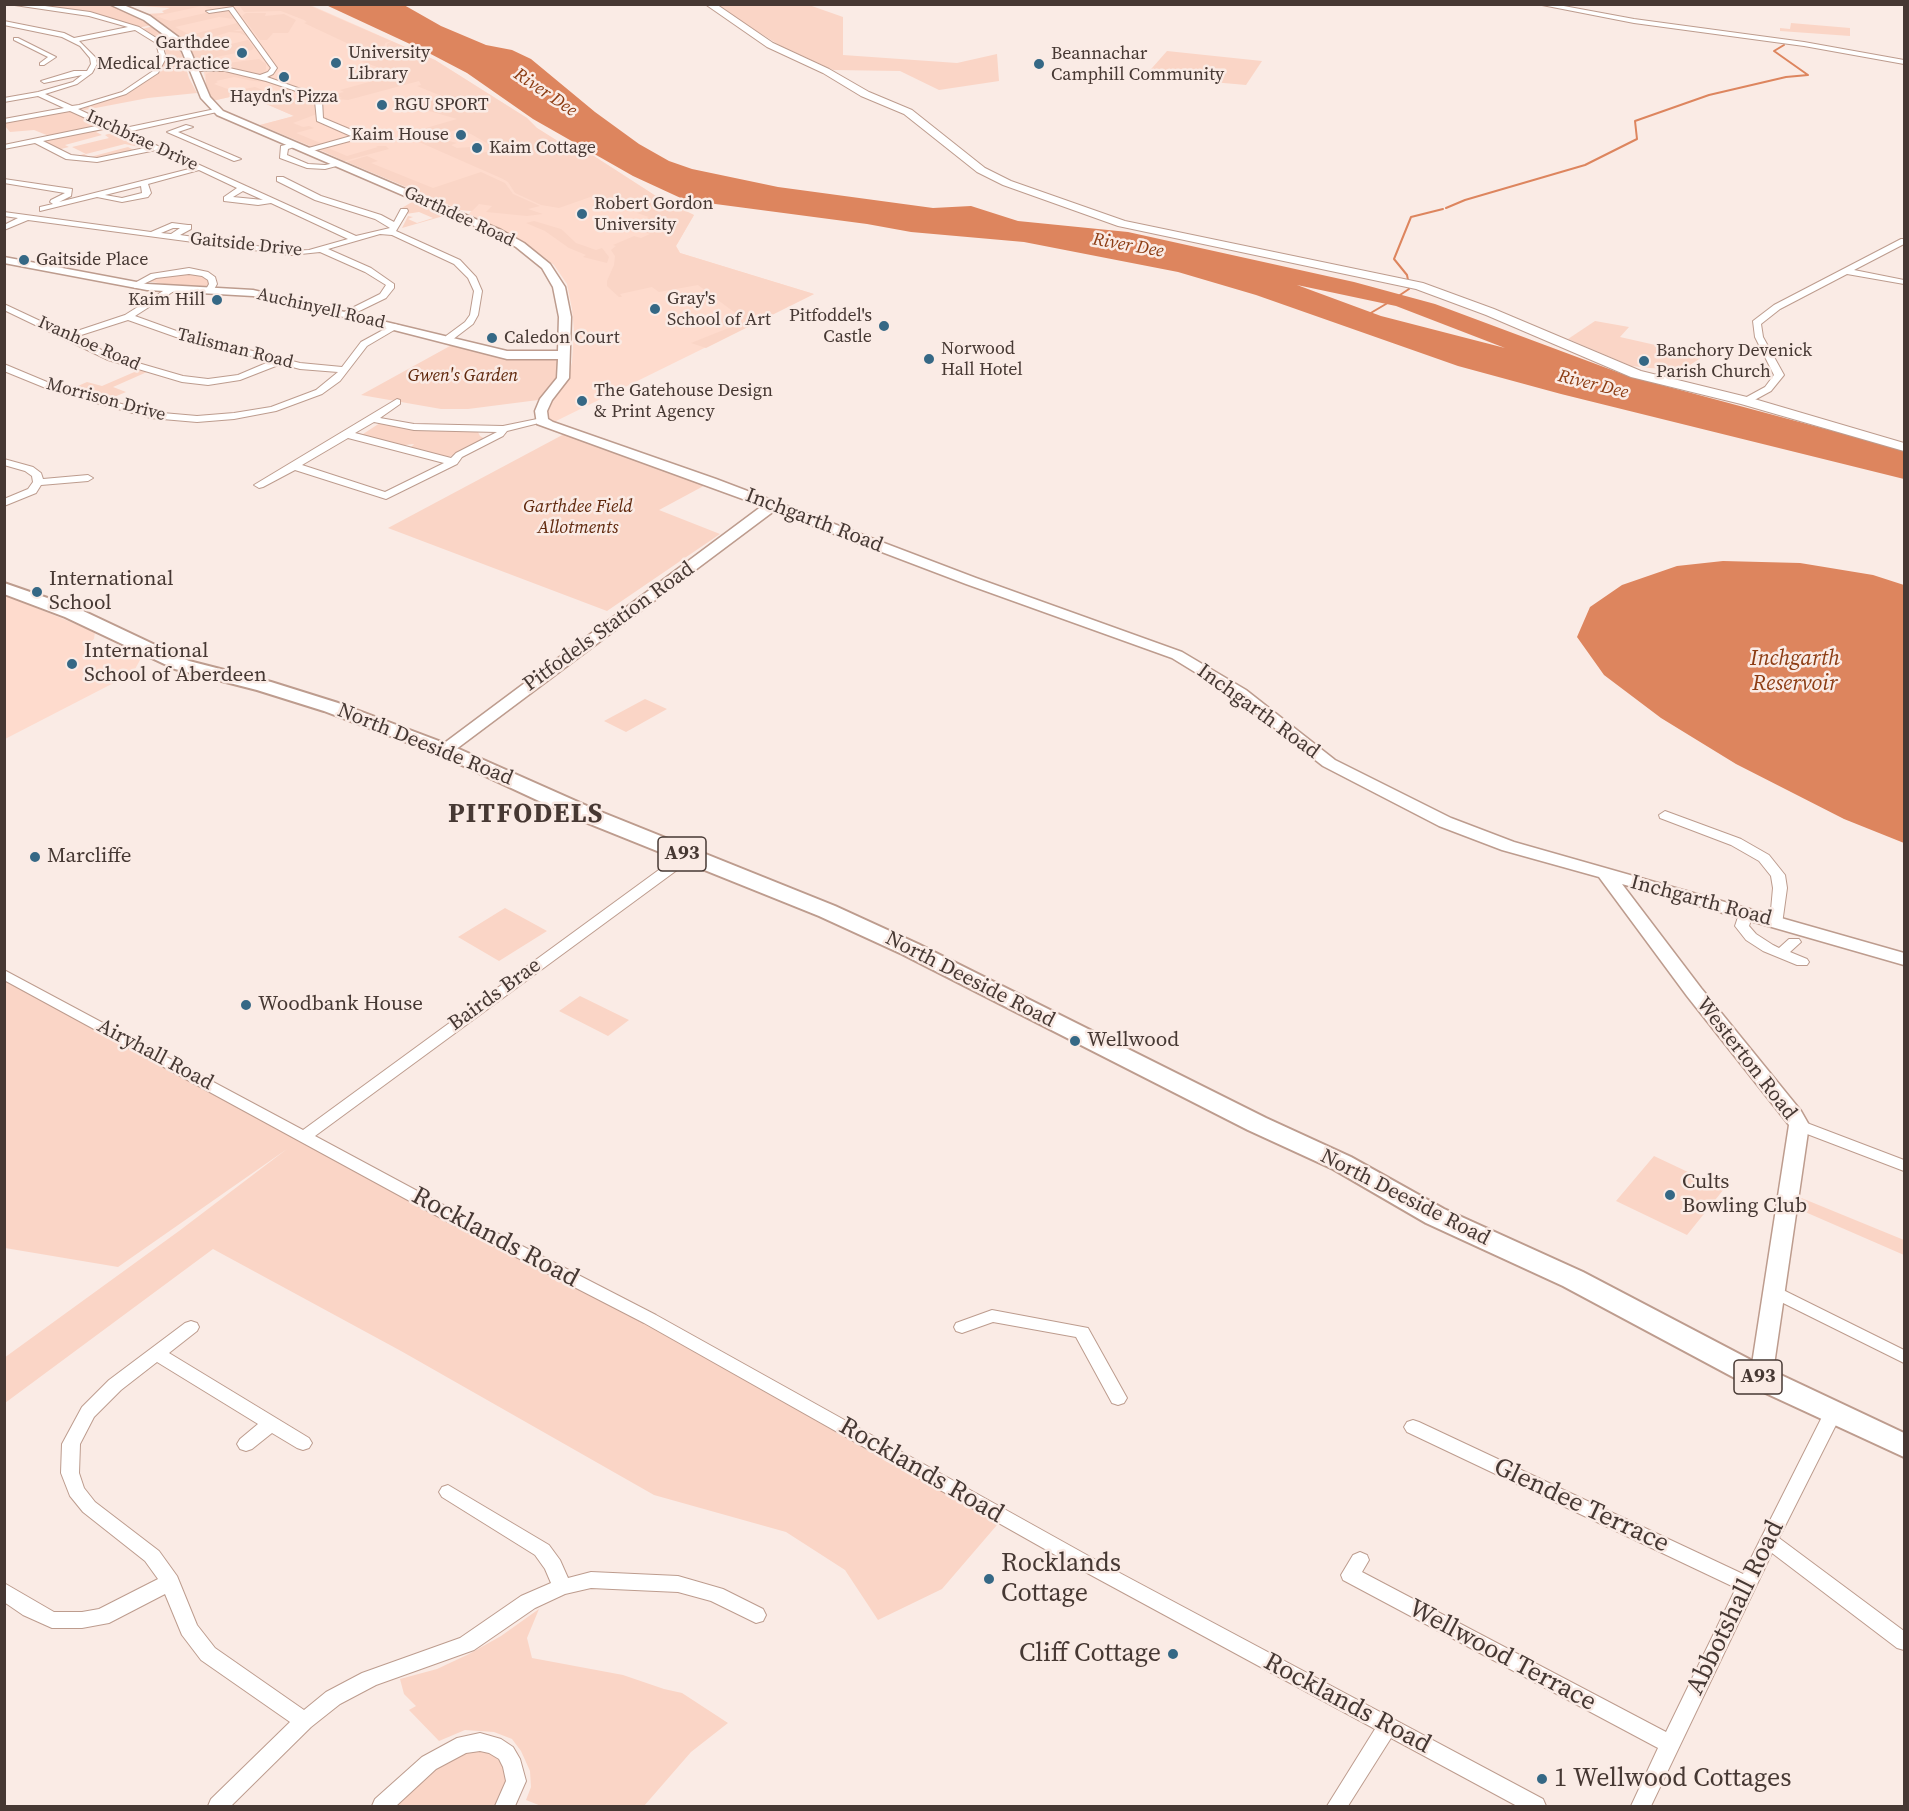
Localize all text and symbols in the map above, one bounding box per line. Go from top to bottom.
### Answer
place label: Garthdee Medical Practice [97,32,230,74]
place label: University Library [348,42,430,84]
place label: Beannachar Camphill Community [1051,43,1224,86]
marker: Garthdee Medical Practice [235,46,249,60]
marker: University Library [329,56,343,70]
marker: Beannachar Camphill Community [1032,57,1046,71]
water label: River Dee [509,64,581,122]
marker: Haydn's Pizza [277,70,291,84]
place label: Haydn's Pizza [230,86,338,108]
place label: RGU SPORT [394,94,489,116]
marker: RGU SPORT [375,98,389,112]
street label: Inchbrae Drive [83,106,201,176]
place label: Kaim House [351,124,449,146]
marker: Kaim House [454,128,468,142]
place label: Kaim Cottage [489,137,596,159]
marker: Kaim Cottage [470,141,484,155]
street label: Garthdee Road [400,182,518,252]
place label: Robert Gordon University [594,193,713,236]
marker: Robert Gordon University [575,207,589,221]
street label: Gaitside Drive [189,228,303,262]
water label: River Dee [1091,229,1165,263]
place label: Gaitside Place [36,249,148,271]
marker: Gaitside Place [17,253,31,267]
street label: Auchinyell Road [255,284,387,334]
place label: Gray's School of Art [667,288,771,330]
place label: Kaim Hill [128,289,205,311]
marker: Kaim Hill [210,293,224,307]
marker: Gray's School of Art [648,302,662,316]
place label: Pitfoddel's Castle [789,305,872,348]
street label: Ivanhoe Road [35,312,143,376]
marker: Pitfoddel's Castle [877,319,891,333]
street label: Talisman Road [175,324,295,374]
place label: Caledon Court [504,327,620,349]
marker: Caledon Court [485,331,499,345]
place label: Norwood Hall Hotel [941,338,1023,380]
place label: Banchory Devenick Parish Church [1656,340,1812,382]
marker: Norwood Hall Hotel [922,352,936,366]
marker: Banchory Devenick Parish Church [1637,354,1651,368]
park label: Gwen's Garden [408,365,518,387]
water label: River Dee [1556,366,1630,404]
street label: Morrison Drive [44,374,168,426]
place label: The Gatehouse Design & Print Agency [594,380,773,422]
marker: The Gatehouse Design & Print Agency [575,394,589,408]
street label: Inchgarth Road [742,483,886,559]
park label: Garthdee Field Allotments [523,496,633,538]
street label: Pitfodels Station Road [519,557,699,697]
place label: International School [49,567,174,617]
marker: International School [30,585,44,599]
place label: International School of Aberdeen [84,639,267,689]
water label: Inchgarth Reservoir [1750,646,1840,698]
marker: International School of Aberdeen [65,657,79,671]
street label: Inchgarth Road [1192,659,1324,765]
street label: North Deeside Road [334,698,516,792]
district label: PITFODELS [448,799,604,831]
road number: A93 [658,837,706,871]
place label: Marcliffe [47,844,132,870]
marker: Marcliffe [28,850,42,864]
street label: Inchgarth Road [1628,870,1774,932]
street label: North Deeside Road [881,926,1059,1034]
street label: Bairds Brae [444,953,546,1037]
place label: Woodbank House [258,992,423,1018]
street label: Westerton Road [1690,993,1802,1125]
marker: Woodbank House [239,998,253,1012]
street label: Airyhall Road [93,1014,217,1096]
place label: Wellwood [1087,1028,1179,1054]
marker: Wellwood [1068,1034,1082,1048]
street label: North Deeside Road [1316,1144,1494,1252]
place label: Cults Bowling Club [1682,1170,1807,1220]
street label: Rocklands Road [406,1181,584,1295]
marker: Cults Bowling Club [1663,1188,1677,1202]
road number: A93 [1734,1360,1782,1394]
street label: Rocklands Road [833,1411,1009,1531]
street label: Glendee Terrace [1488,1452,1674,1560]
street label: Abbotshall Road [1680,1516,1792,1700]
place label: Rocklands Cottage [1001,1548,1121,1610]
marker: Rocklands Cottage [982,1572,996,1586]
street label: Wellwood Terrace [1403,1593,1601,1719]
place label: Cliff Cottage [1019,1638,1161,1670]
marker: Cliff Cottage [1166,1647,1180,1661]
street label: Rocklands Road [1258,1647,1436,1761]
place label: 1 Wellwood Cottages [1554,1763,1791,1795]
marker: 1 Wellwood Cottages [1535,1772,1549,1786]

